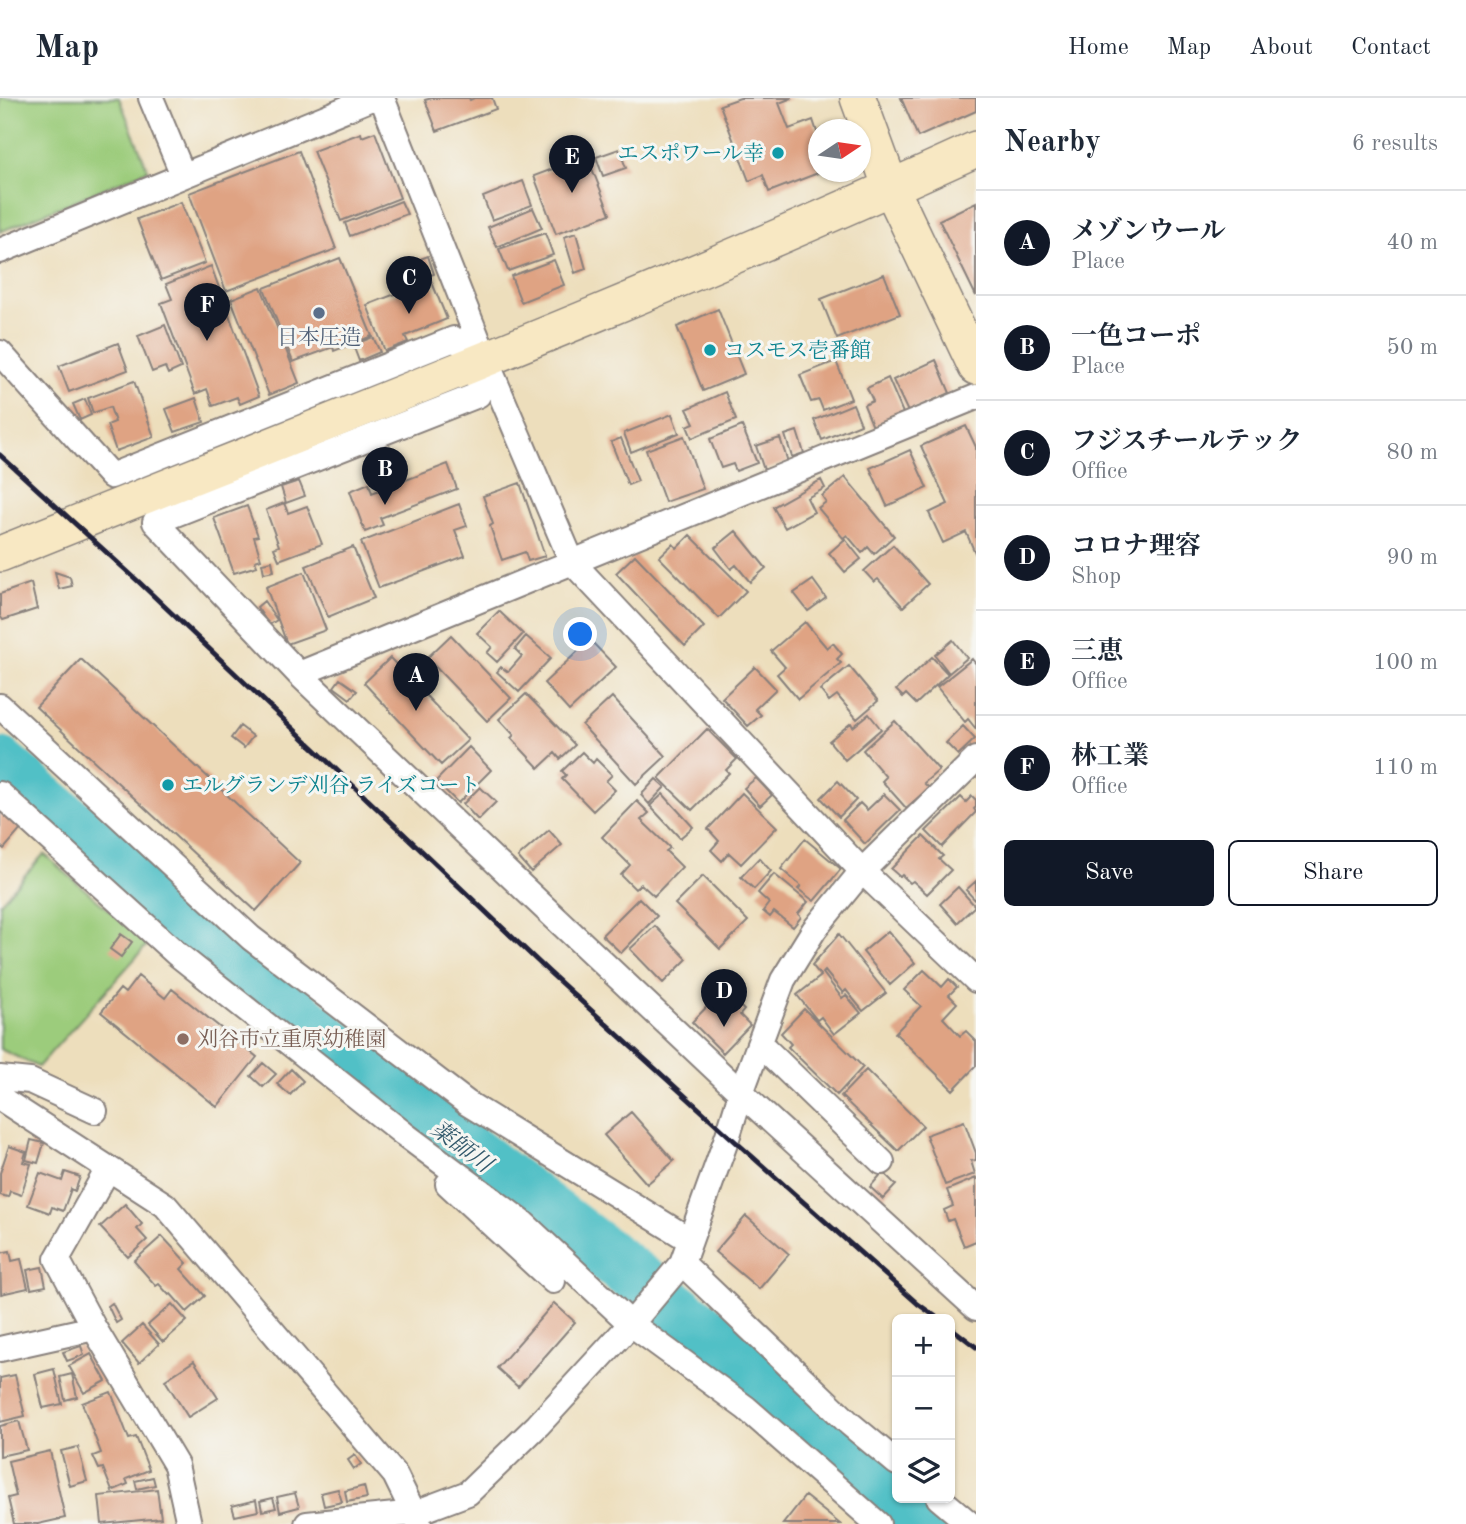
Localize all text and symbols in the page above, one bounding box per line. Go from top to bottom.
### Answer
text: Map [35,32,99,65]
text: Home [1068,36,1129,60]
text: Map [1167,36,1211,60]
text: About [1249,36,1313,60]
text: Contact [1351,36,1431,60]
north arrow [808,119,871,182]
text: Nearby [1004,128,1101,158]
text: 6 results [1352,132,1438,155]
pin: E [549,135,595,193]
place label: エスポワール幸 [617,142,764,165]
marker: エスポワール幸 [770,145,786,161]
text: メゾンウール [1071,219,1226,245]
text: A [1018,231,1036,254]
text: 40 m [1387,231,1438,254]
text: Place [1071,250,1125,273]
pin: C [386,256,432,314]
pin: F [184,283,230,341]
marker: 日本圧造 [311,305,327,321]
text: 一色コーポ [1071,324,1201,350]
place label: 日本圧造 [277,326,361,349]
text: B [1019,336,1035,359]
text: 50 m [1387,336,1438,359]
place label: コスモス壱番館 [724,339,871,362]
marker: コスモス壱番館 [702,342,718,358]
text: Place [1071,355,1125,378]
text: フジスチールテック [1071,429,1302,455]
text: C [1019,441,1035,464]
text: 80 m [1387,441,1438,464]
pin: B [362,447,408,505]
text: Office [1071,460,1128,483]
text: コロナ理容 [1071,534,1201,560]
text: D [1018,546,1036,569]
text: 90 m [1387,546,1438,569]
text: Shop [1071,565,1121,588]
your location [563,617,597,651]
text: 三恵 [1071,639,1123,665]
text: E [1019,651,1035,674]
text: 100 m [1373,651,1438,674]
pin: A [393,653,439,711]
text: Office [1071,670,1128,693]
text: 林工業 [1071,744,1149,770]
text: F [1019,756,1035,779]
text: 110 m [1373,756,1438,779]
place label: エルグランデ刈谷 ライズコート [182,774,481,797]
text: Office [1071,775,1128,798]
marker: エルグランデ刈谷 ライズコート [160,777,176,793]
button: Save [1004,840,1214,906]
button: Share [1228,840,1438,906]
pin: D [701,969,747,1027]
place label: 刈谷市立重原幼稚園 [197,1028,386,1051]
marker: 刈谷市立重原幼稚園 [175,1031,191,1047]
water label: 薬師川 [427,1116,499,1179]
map controls [892,1314,955,1503]
button: + [892,1314,955,1377]
button: − [892,1377,955,1440]
button: layers [892,1440,955,1503]

